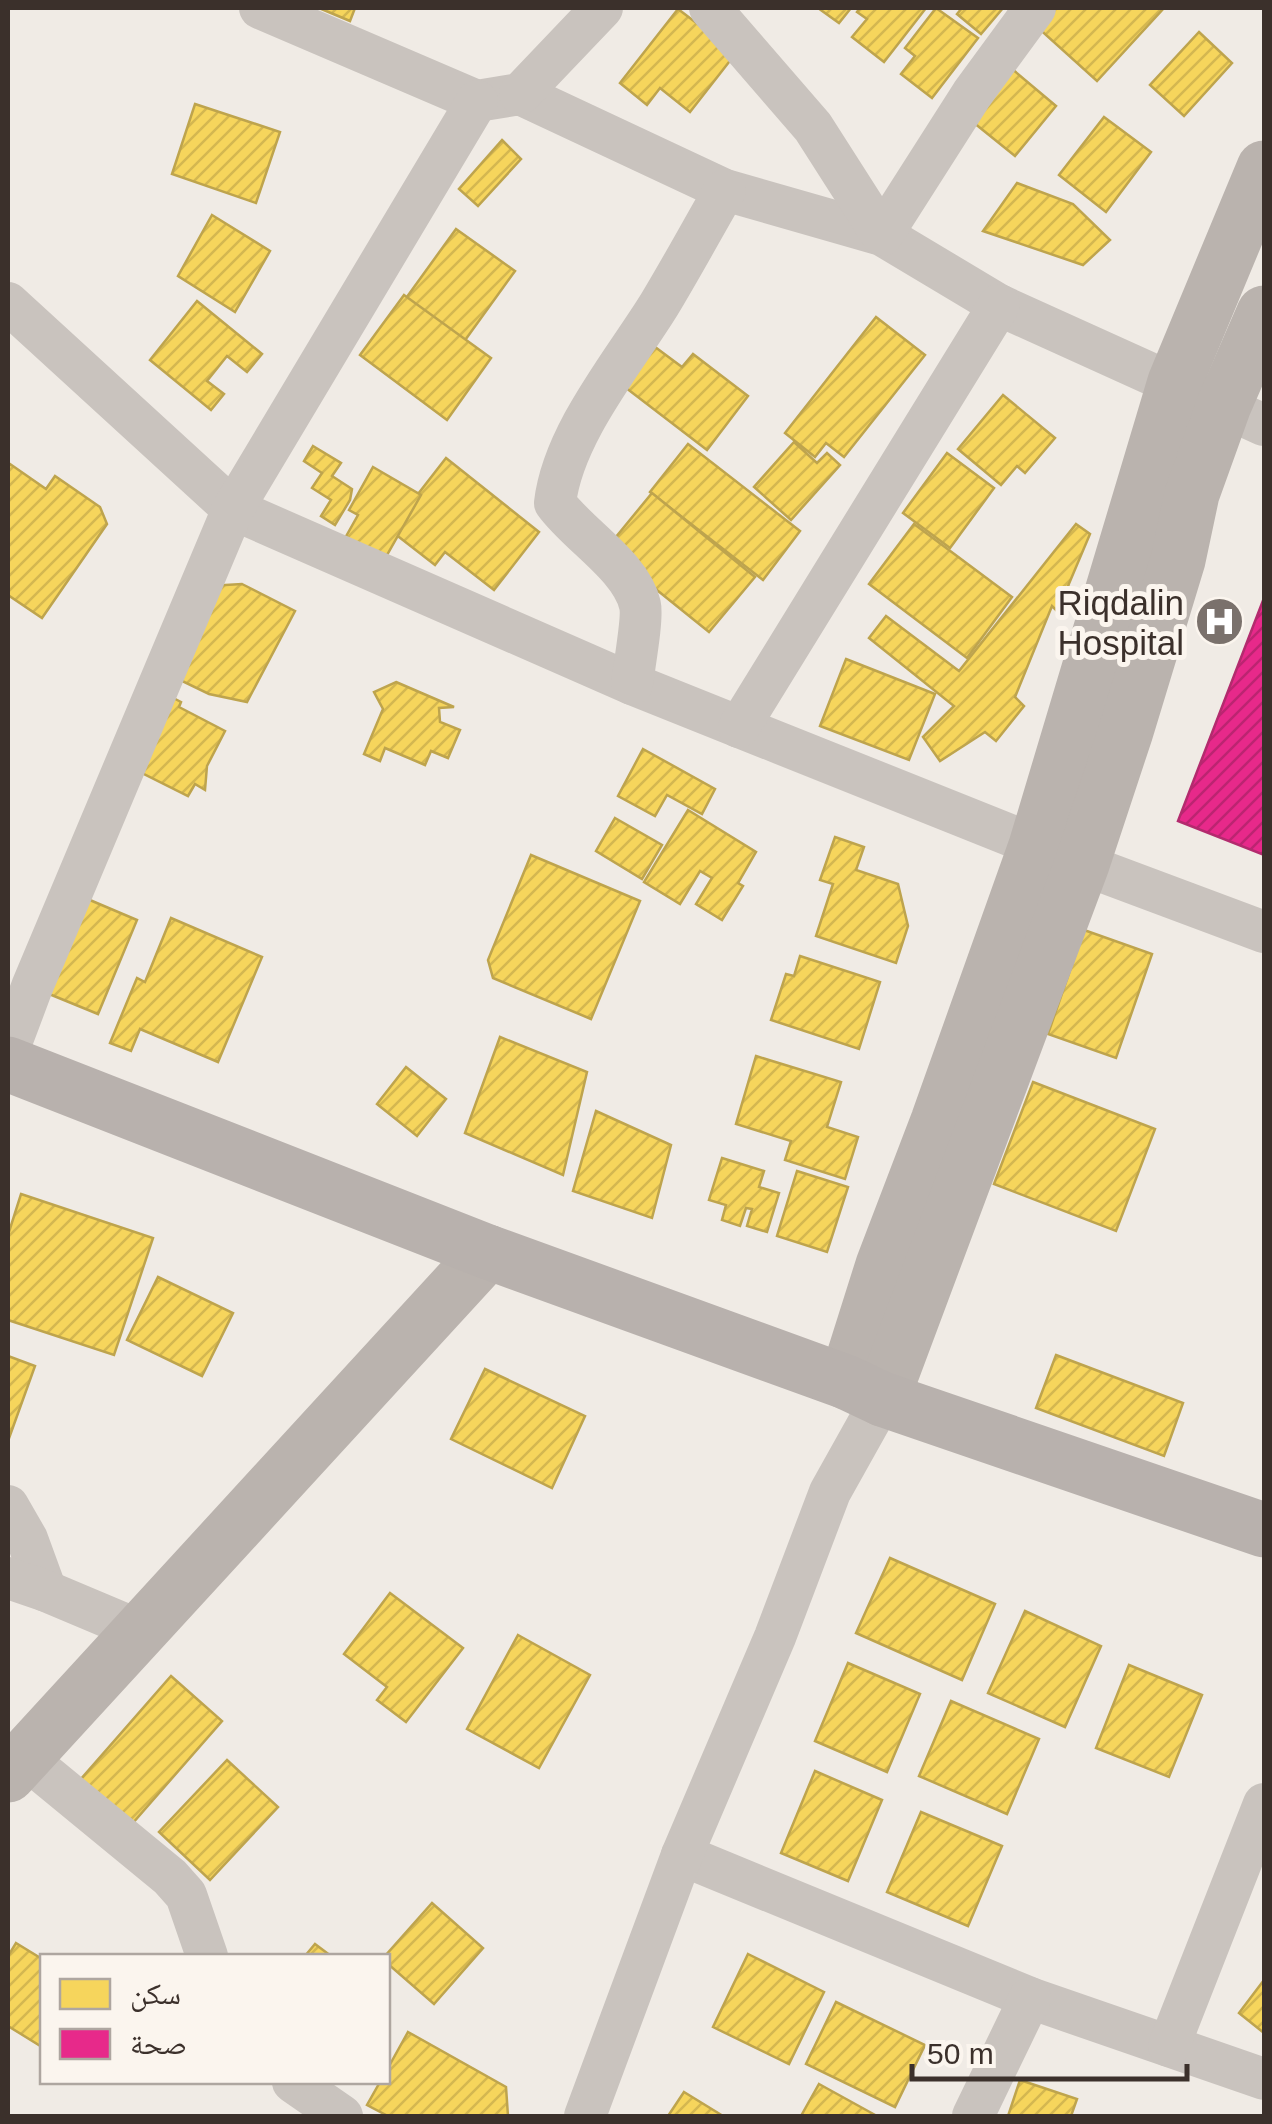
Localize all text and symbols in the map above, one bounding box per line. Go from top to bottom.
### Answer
place label: Riqdalin Hospital [1058,583,1184,662]
hospital icon: Riqdalin Hospital [1193,596,1245,648]
legend [40,1954,390,2084]
text: سكن [130,1977,181,2012]
scale bar [912,2019,1187,2081]
text: صحة [130,2027,187,2060]
text: 50 m [927,2037,994,2070]

